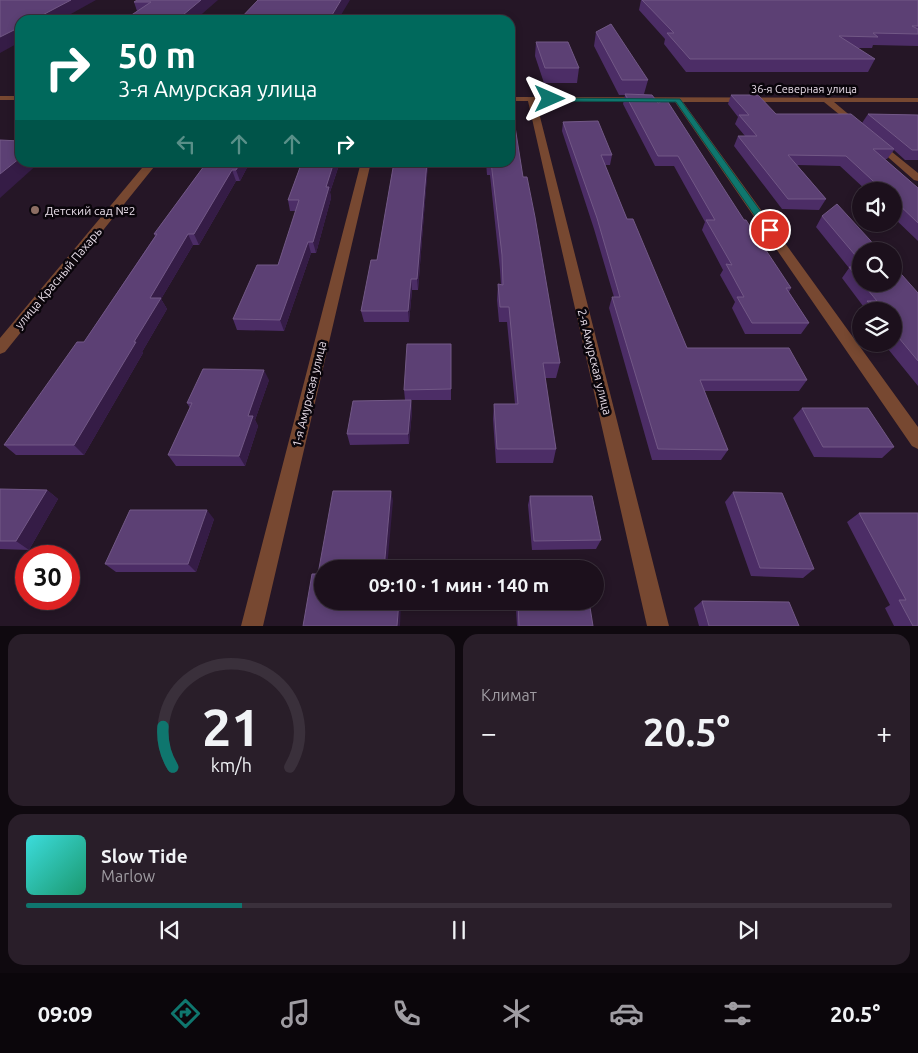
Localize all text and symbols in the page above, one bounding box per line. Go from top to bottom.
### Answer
icon: right [35,35,100,100]
text: 50 m [118,35,196,75]
position arrow [523,72,575,124]
text: 3-я Амурская улица [118,76,317,101]
street label: 36-я Северная улица [751,83,857,95]
icon: left [172,130,200,158]
icon: ahead [225,130,253,158]
icon: ahead [278,130,306,158]
icon: right [331,130,359,158]
map controls [852,182,902,352]
button: sound [852,182,902,232]
marker: Детский сад №2 [29,204,41,216]
place label: Детский сад №2 [45,204,136,217]
pin [749,209,791,251]
icon: arrive [756,216,784,244]
street label: улица Красный Пахарь [12,225,104,331]
button: search [852,242,902,292]
button: layers [852,302,902,352]
street label: 2-я Амурская улица [576,308,614,416]
street label: 1-я Амурская улица [290,340,328,448]
speed limit sign: 30 [15,545,80,610]
text: 09:10 · 1 мин · 140 m [369,574,549,596]
text: Климат [481,686,537,704]
text: 21 [202,698,261,756]
text: 20.5° [643,711,730,753]
text: − [481,717,497,748]
text: + [876,717,892,748]
text: km/h [211,755,252,775]
text: Slow Tide [101,845,188,867]
text: Marlow [101,867,155,885]
icon: previous [156,916,184,944]
icon: pause [445,916,473,944]
icon: next [734,916,762,944]
icon: directions [168,996,203,1031]
icon: music [278,996,313,1031]
icon: phone [389,996,424,1031]
icon: climate [499,996,534,1031]
icon: car [609,996,644,1031]
icon: filters [720,996,755,1031]
text: 09:09 [38,1001,93,1026]
text: 20.5° [830,1001,880,1026]

